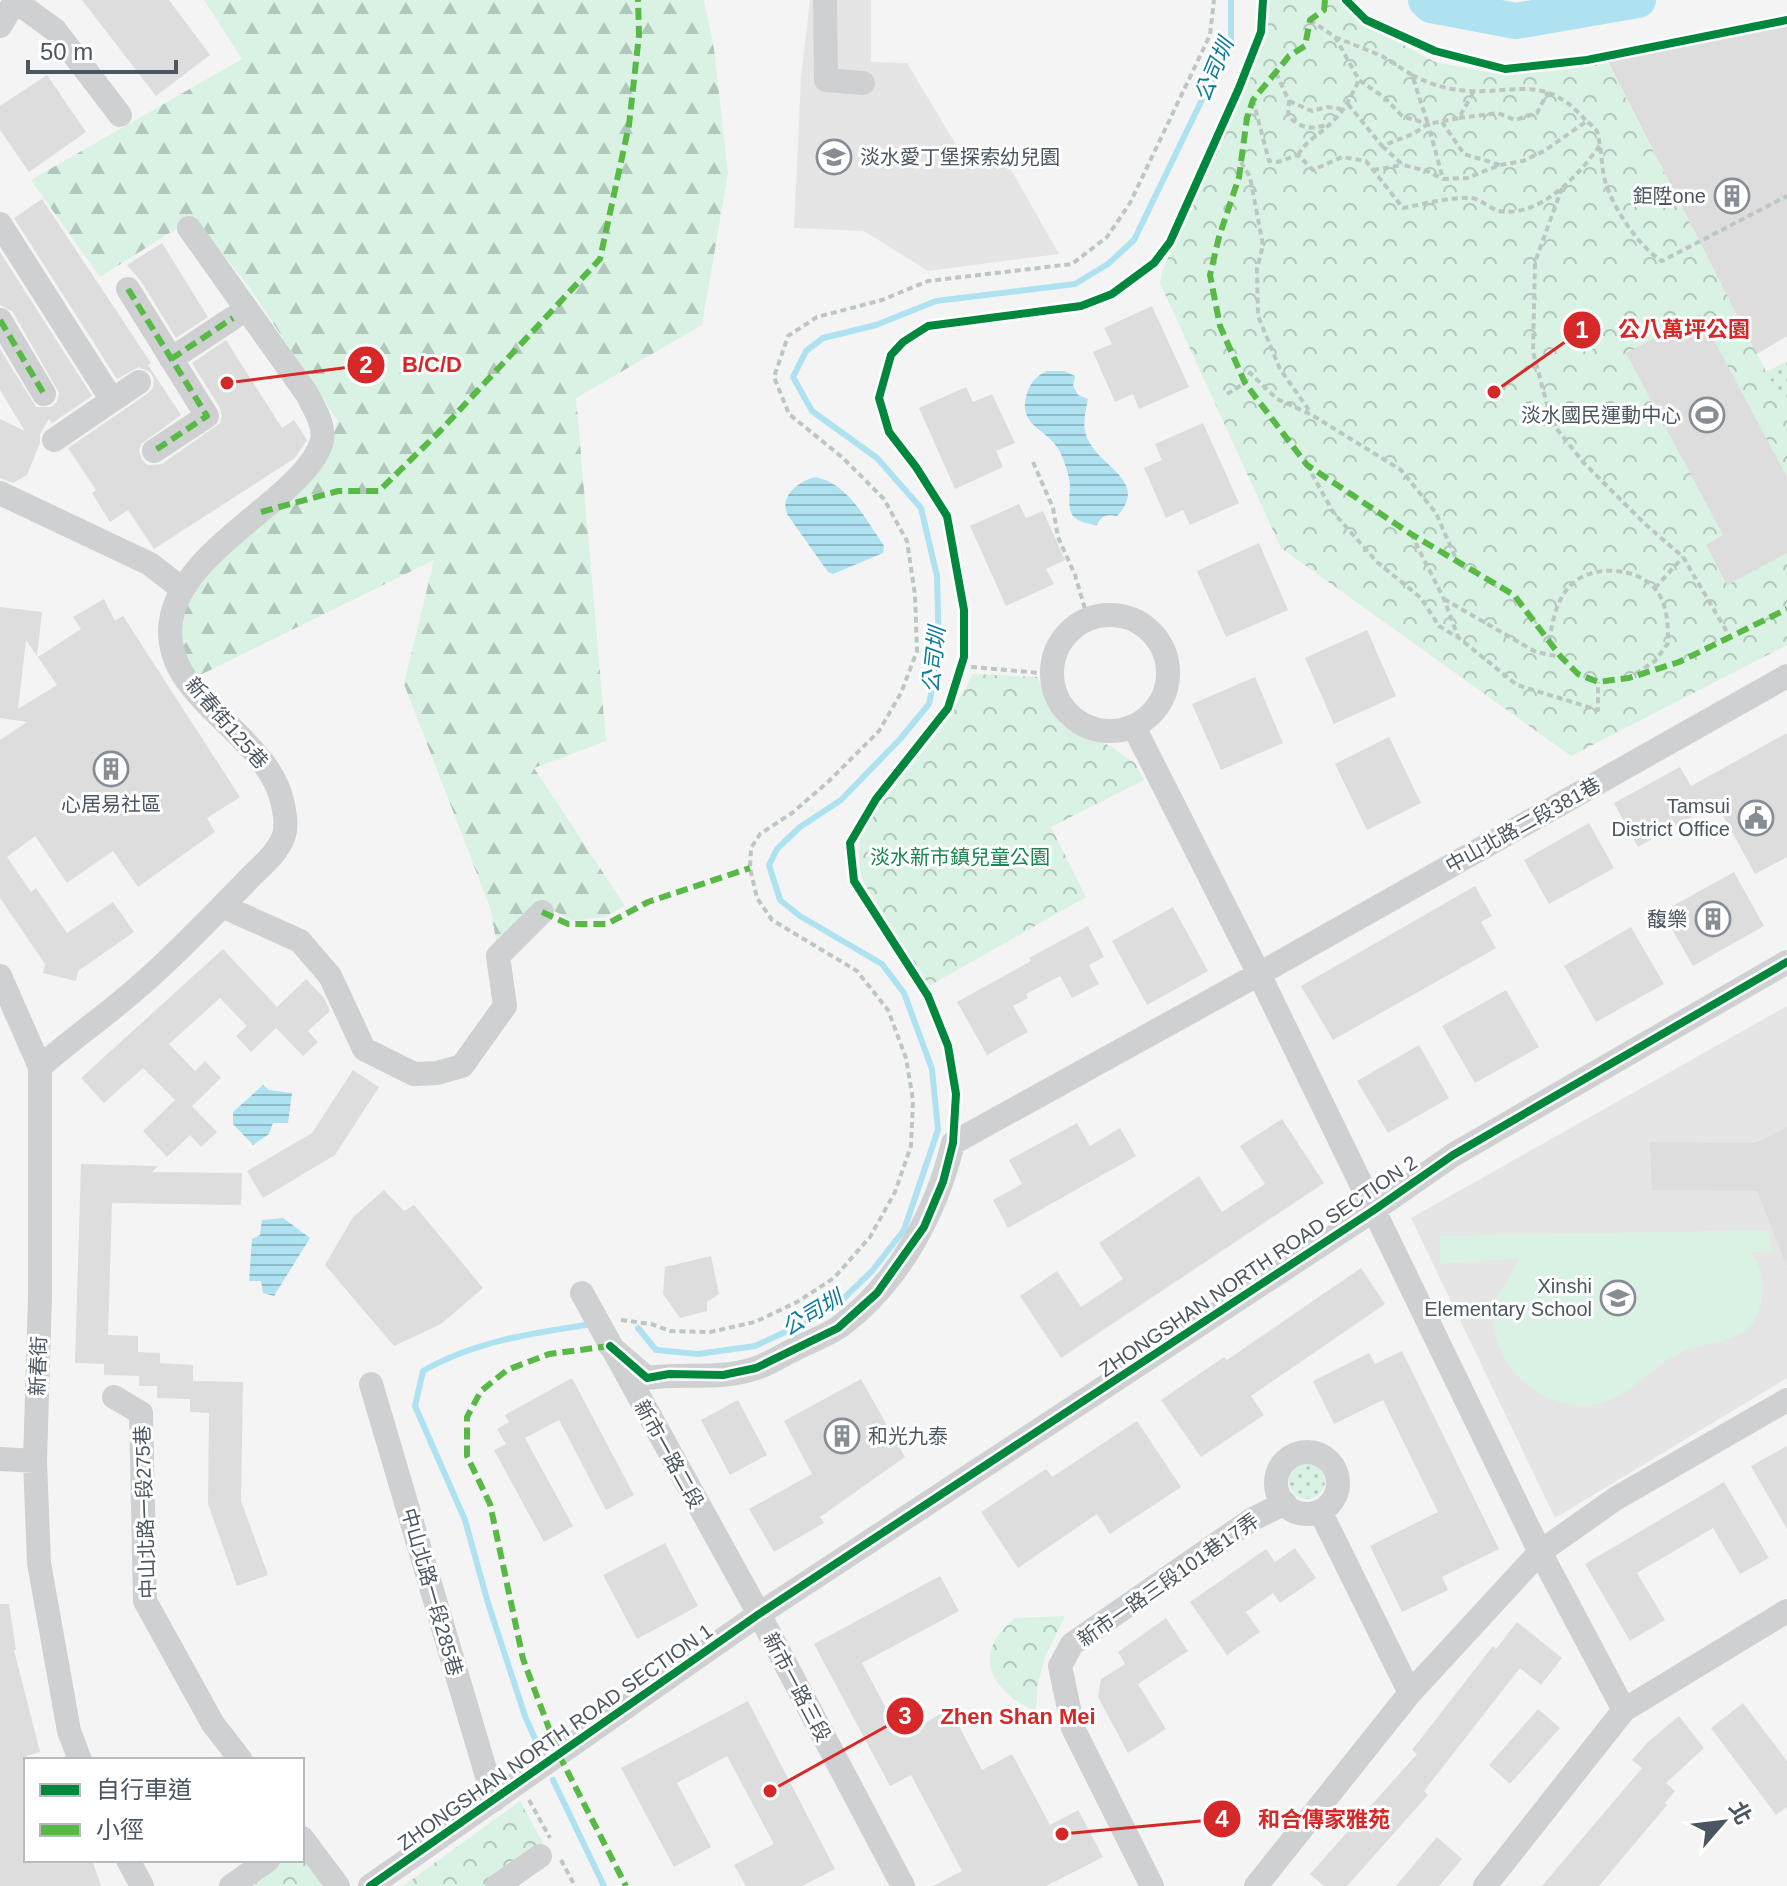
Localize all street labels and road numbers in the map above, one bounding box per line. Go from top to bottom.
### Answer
street label: 新春街125巷 [182,673,272,773]
street label: 中山北路二段381巷 [1442,773,1604,877]
street label: ZHONGSHAN NORTH ROAD SECTION 2 [1095,1151,1421,1381]
street label: 新春街 [26,1336,50,1396]
street label: 新市一路二段 [630,1396,708,1512]
street label: 中山北路一段275巷 [131,1425,159,1599]
street label: 中山北路一段285巷 [398,1506,466,1678]
street label: 新市一路三段101巷17弄 [1073,1509,1263,1651]
street label: ZHONGSHAN NORTH ROAD SECTION 1 [394,1619,716,1855]
street label: 新市一路三段 [759,1629,835,1745]

